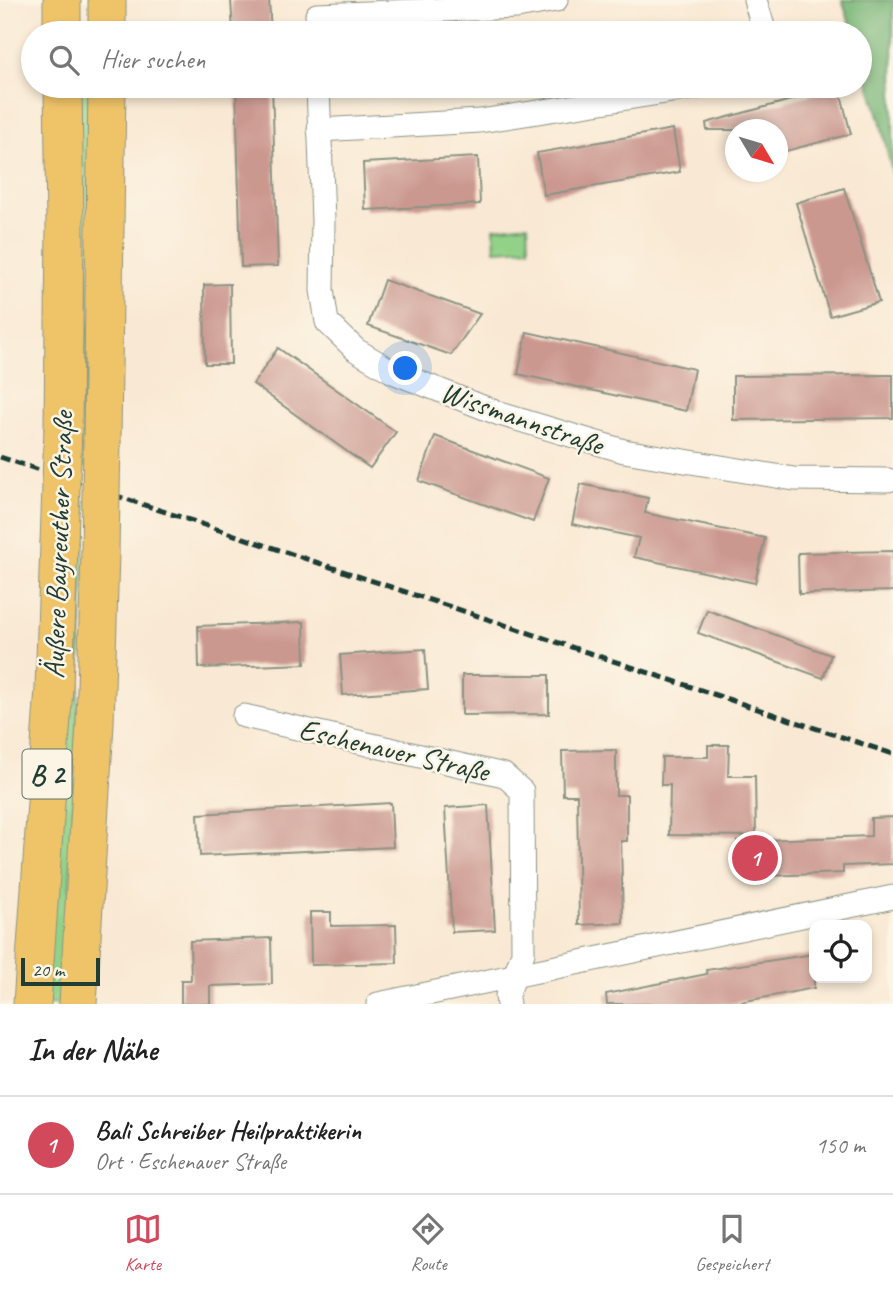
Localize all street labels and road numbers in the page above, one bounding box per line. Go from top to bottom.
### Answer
street label: Wissmannstraße [436,372,610,464]
street label: Äußere Bayreuther Straße [34,408,82,679]
street label: Eschenauer Straße [295,710,495,791]
road number: B 2 [22,750,72,798]

